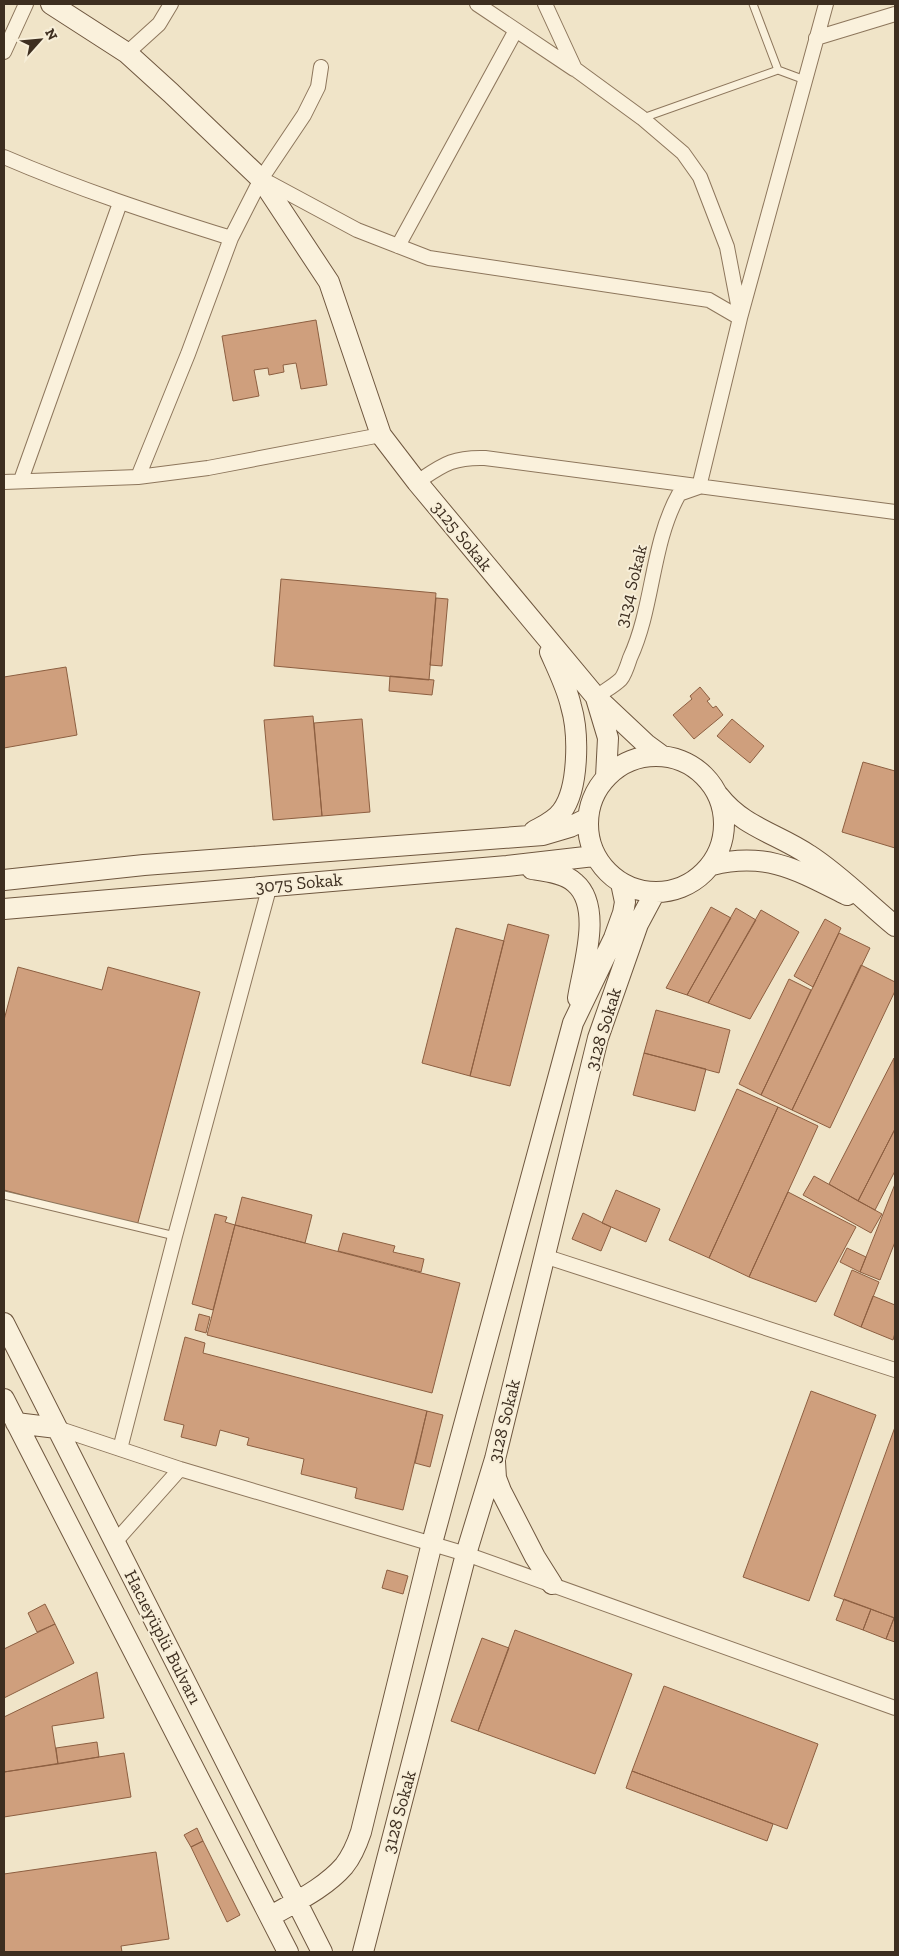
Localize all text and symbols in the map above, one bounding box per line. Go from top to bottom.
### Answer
north arrow [15,15,65,65]
text: N [41,26,61,43]
street label: 3125 Sokak [427,496,498,576]
street label: 3134 Sokak [610,542,652,630]
street label: 3075 Sokak [255,868,344,898]
street label: 3128 Sokak [580,985,626,1073]
street label: 3128 Sokak [483,1376,525,1465]
street label: Hacıeyüplü Bulvarı [120,1566,206,1708]
street label: 3128 Sokak [377,1767,421,1856]

